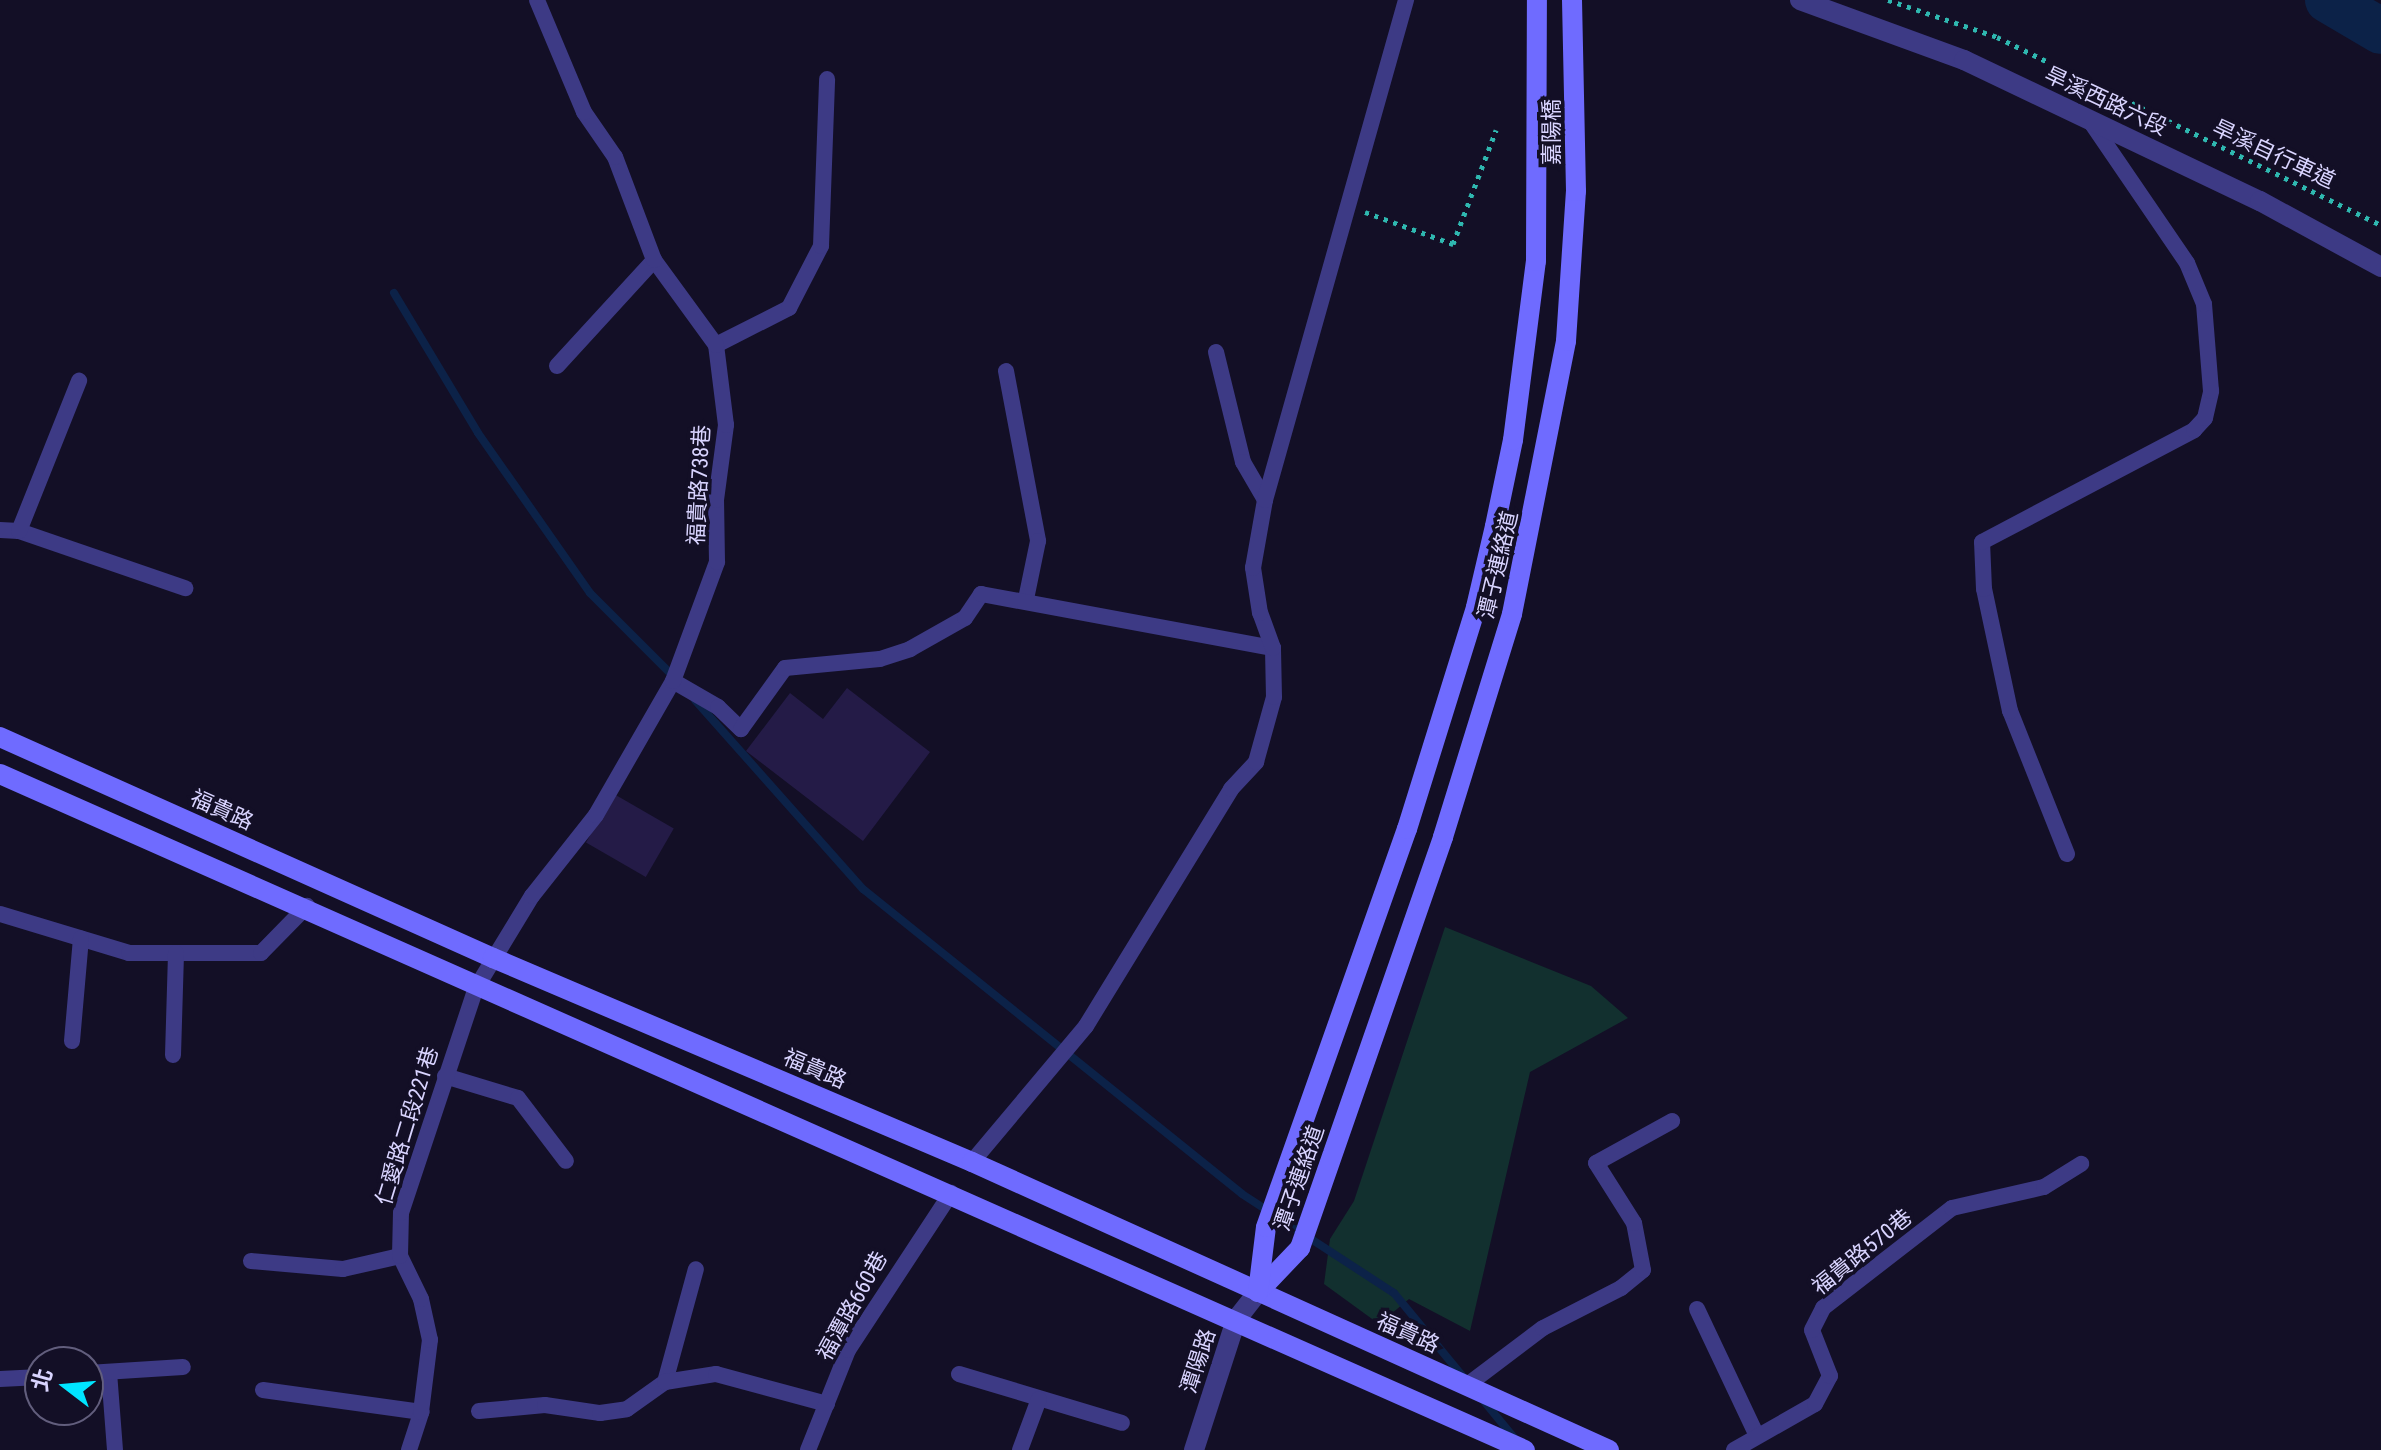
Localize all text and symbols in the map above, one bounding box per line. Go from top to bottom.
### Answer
street label: 旱溪西路六段 [2041,61,2171,141]
street label: 嘉陽橋 [1539,99,1565,165]
street label: 旱溪自行車道 [2209,114,2339,194]
street label: 福貴路738巷 [683,424,715,546]
street label: 潭子連絡道 [1473,508,1523,622]
street label: 福貴路 [186,785,258,835]
street label: 仁愛路二段221巷 [370,1043,444,1209]
street label: 福貴路 [779,1044,851,1094]
street label: 潭子連絡道 [1269,1122,1329,1234]
street label: 福貴路570巷 [1807,1204,1917,1300]
street label: 福潭路660巷 [811,1247,893,1365]
street label: 福貴路 [1372,1308,1444,1358]
street label: 潭陽路 [1175,1326,1221,1396]
north arrow [24,1346,104,1426]
text: 北 [27,1366,57,1394]

